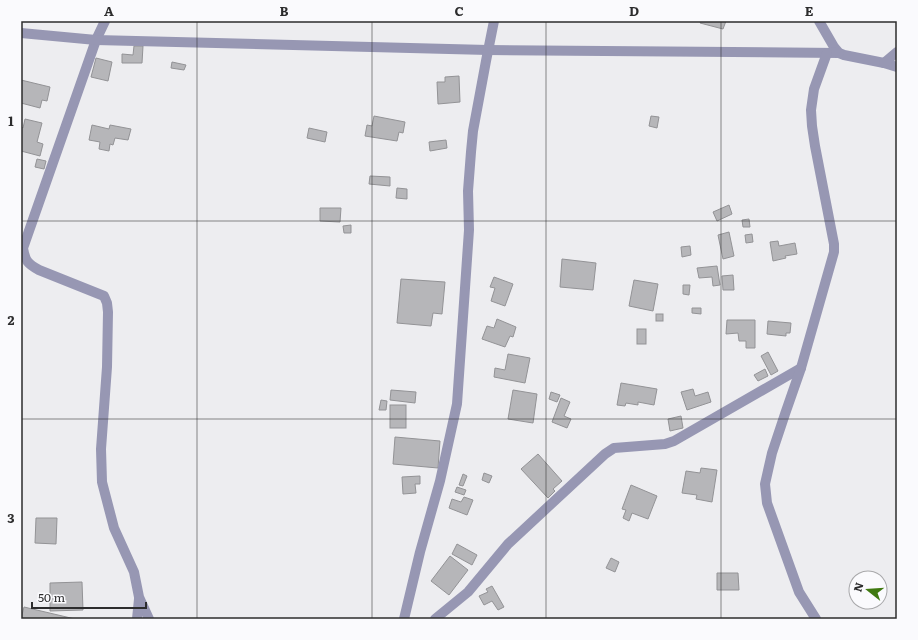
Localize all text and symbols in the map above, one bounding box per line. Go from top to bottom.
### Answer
text: A [104,1,114,20]
text: B [280,1,289,20]
text: C [454,1,464,20]
text: D [629,1,639,20]
text: E [805,1,814,20]
text: 1 [8,111,14,130]
text: 2 [8,310,15,329]
text: 3 [7,508,15,527]
north arrow [848,570,888,610]
text: N [848,580,866,594]
scale bar [32,584,146,610]
text: 50 m [38,588,65,606]

